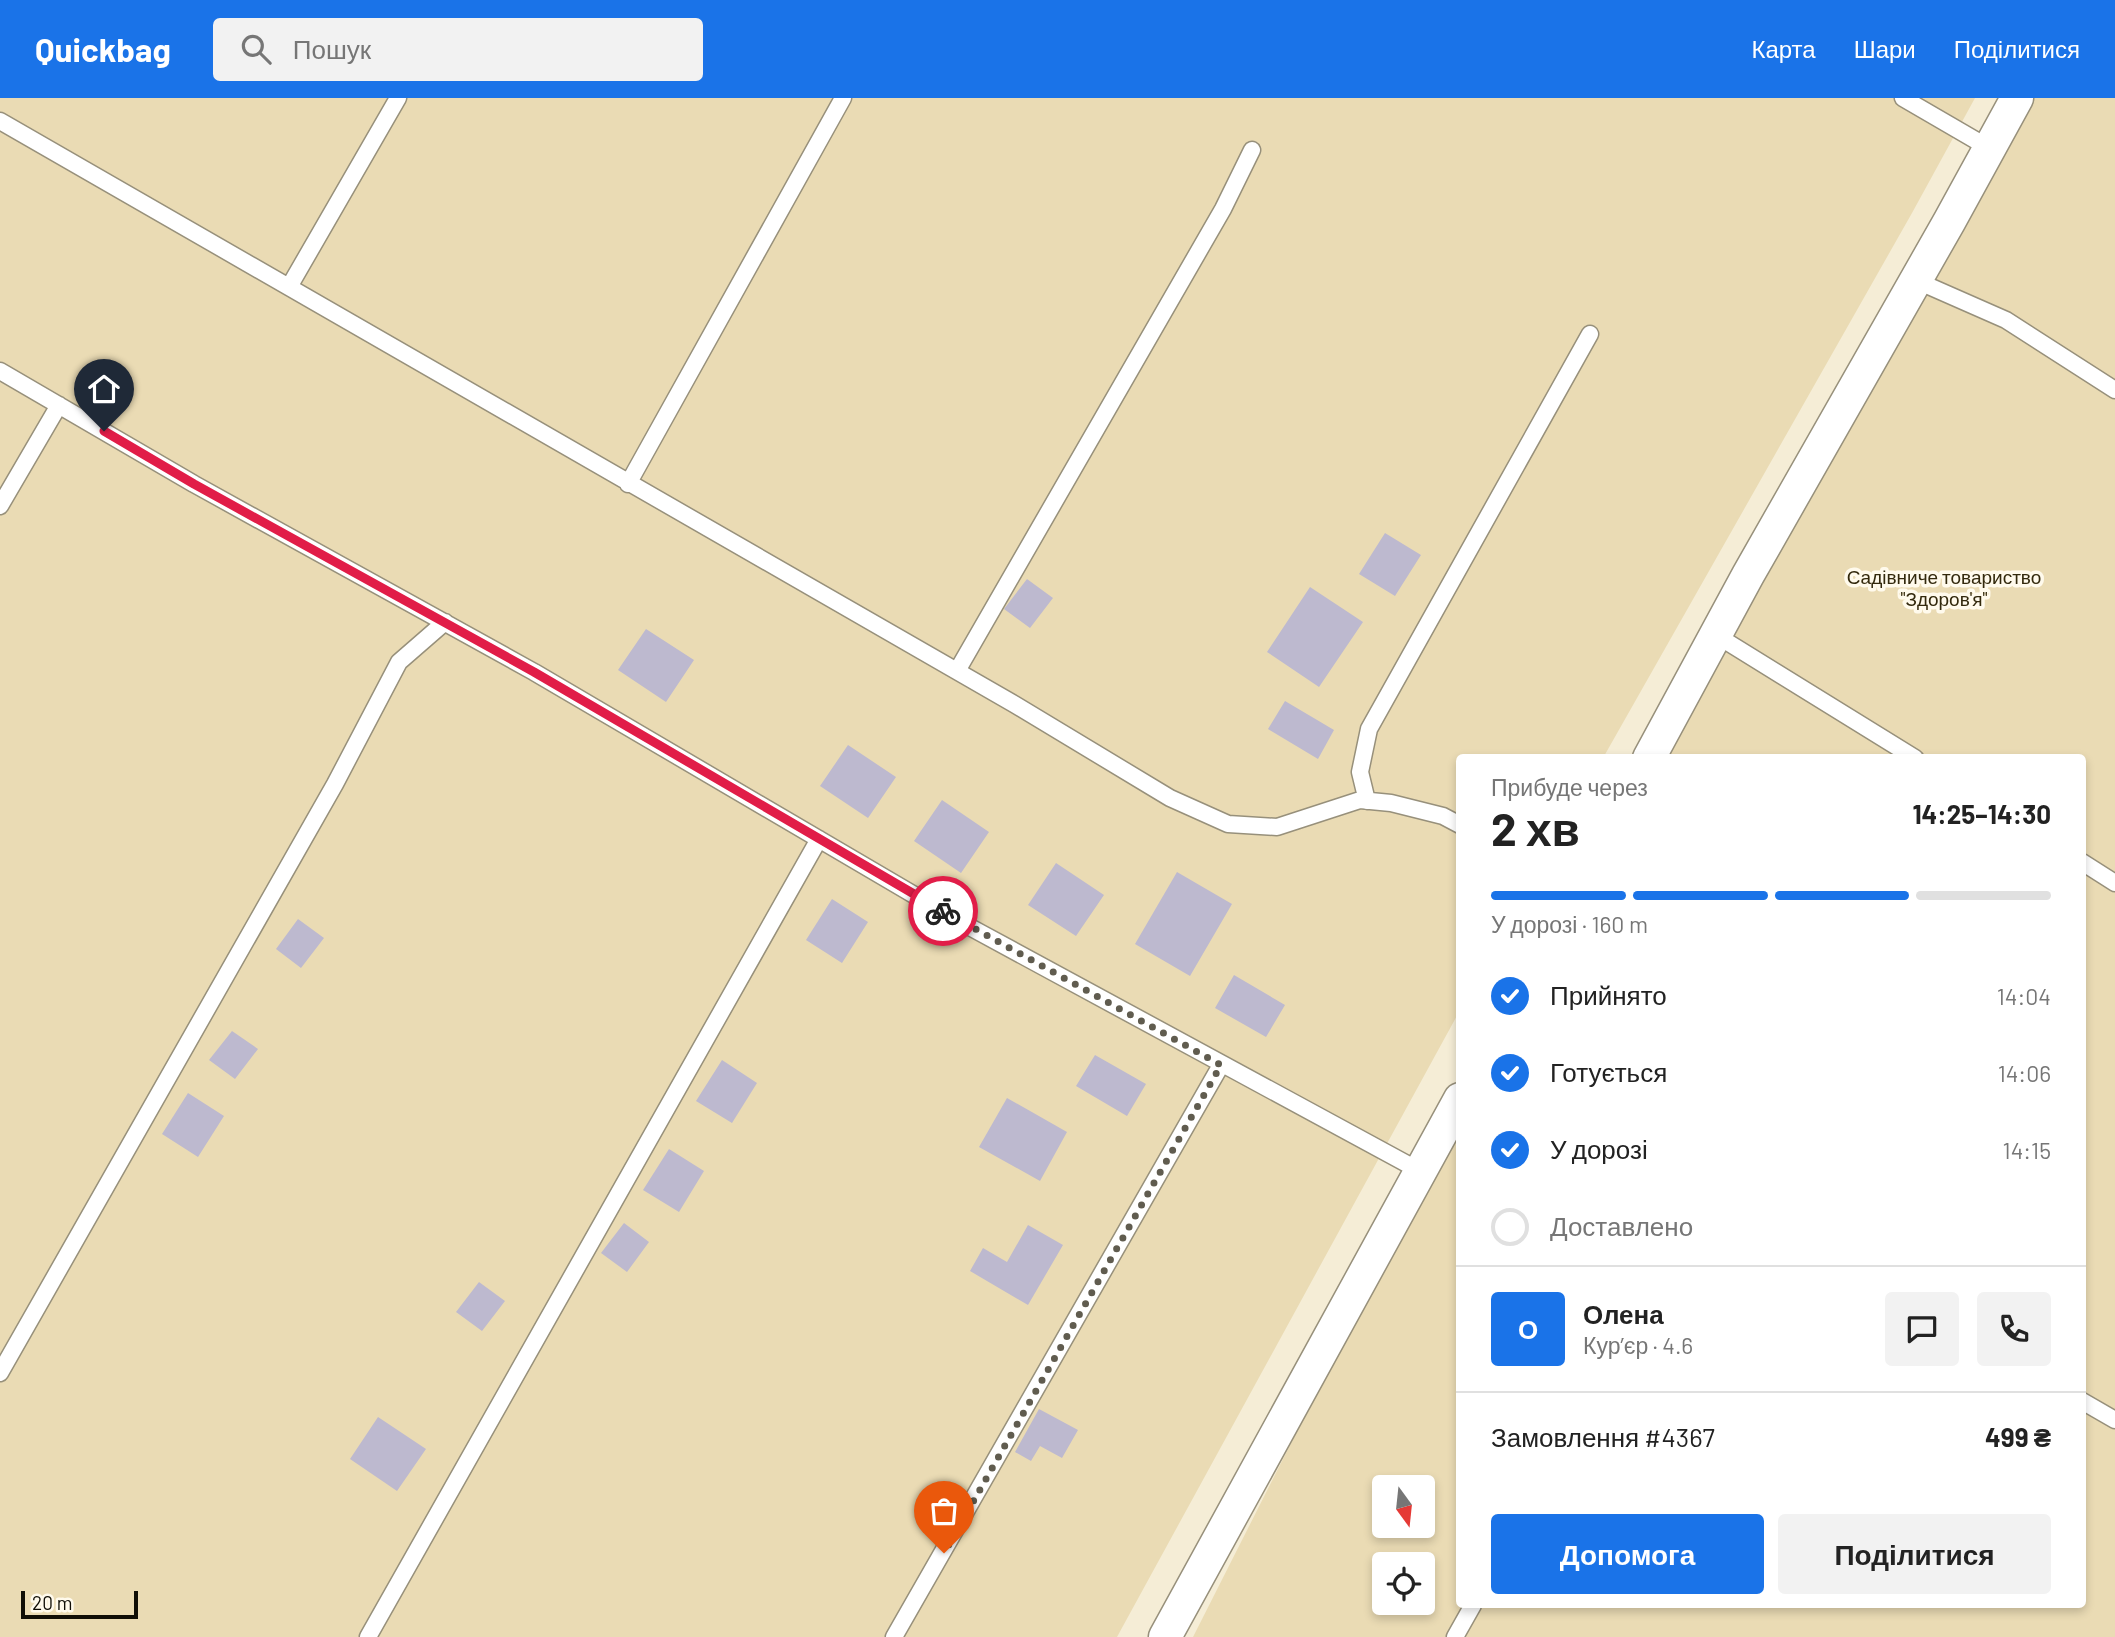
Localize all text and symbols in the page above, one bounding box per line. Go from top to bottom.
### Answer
search box [213,18,703,81]
text: Quickbag [35,29,171,69]
icon: search [237,30,275,68]
text: Пошук [293,33,371,64]
text: Карта [1751,34,1816,63]
text: Шари [1854,34,1916,63]
text: Поділитися [1954,34,2080,63]
pin [74,359,134,431]
icon: home [85,370,123,408]
park label: Садівниче товариство "Здоров'я" [1847,565,2041,610]
text: Прибуде через [1491,773,1648,801]
text: 14:25–14:30 [1912,798,2051,829]
text: 2 хв [1491,800,1580,855]
courier [908,876,978,946]
icon: bike [924,892,962,930]
text: У дорозі · 160 m [1491,910,1648,938]
icon: check [1491,977,1529,1015]
text: Прийнято [1550,979,1667,1010]
text: 14:04 [1997,982,2051,1010]
icon: check [1491,1054,1529,1092]
text: Готується [1550,1056,1667,1087]
text: 14:06 [1998,1059,2051,1087]
icon: check [1491,1131,1529,1169]
text: У дорозі [1550,1133,1648,1164]
text: 14:15 [2003,1136,2051,1164]
text: Доставлено [1550,1210,1693,1241]
button: chat [1885,1292,1959,1366]
button: phone [1977,1292,2051,1366]
text: Олена [1583,1298,1664,1329]
text: О [1518,1313,1538,1344]
text: Кур’єр · 4.6 [1583,1331,1693,1359]
text: Замовлення #4367 [1491,1421,1715,1452]
text: 499 ₴ [1985,1421,2051,1452]
north arrow [1372,1475,1435,1538]
map controls [1372,1475,1435,1615]
pin [914,1481,974,1553]
icon: bag [925,1492,963,1530]
button: Допомога [1491,1514,1764,1594]
button: Поділитися [1778,1514,2051,1594]
button: locate [1372,1552,1435,1615]
scale bar [21,1588,138,1620]
text: 20 m [32,1591,72,1614]

